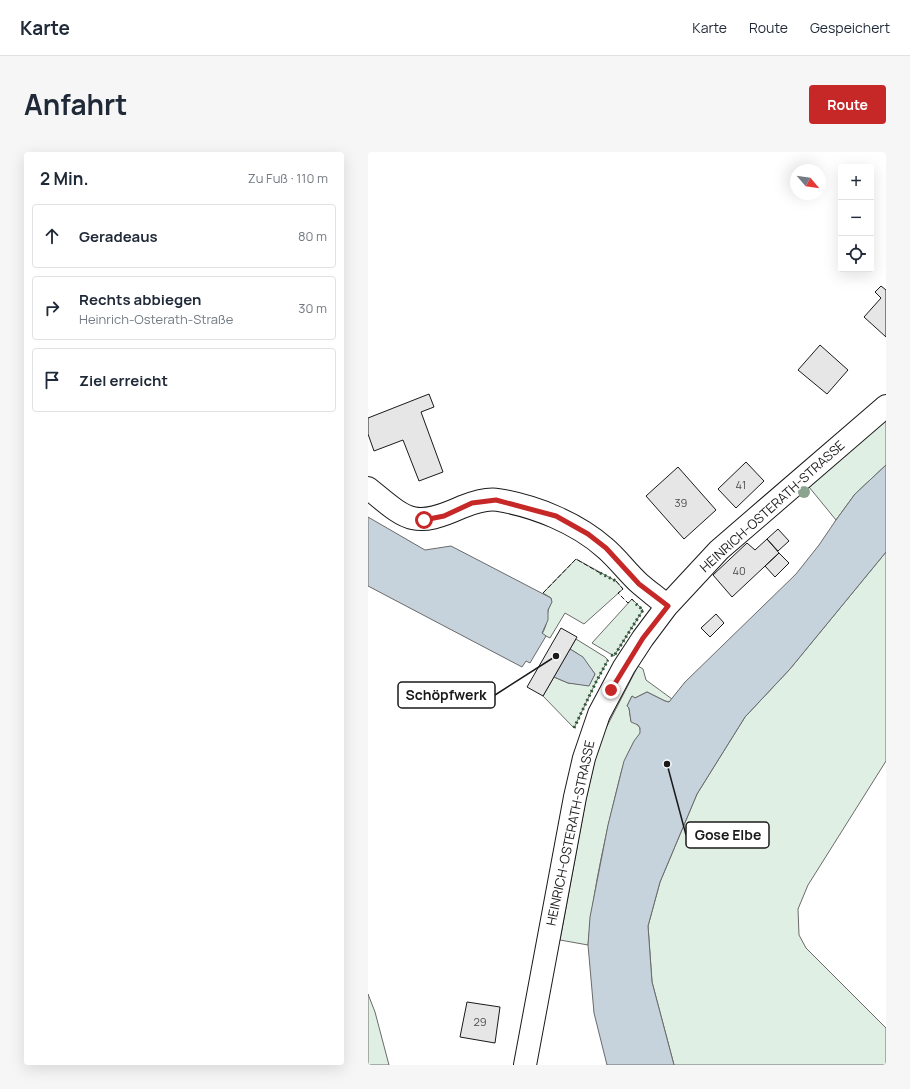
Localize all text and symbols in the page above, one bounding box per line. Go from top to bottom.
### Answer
text: Karte [20,15,70,41]
text: Karte [692,18,727,37]
text: Route [749,18,788,37]
text: Gespeichert [810,18,890,37]
text: Anfahrt [24,85,127,123]
button: Route [809,85,886,124]
north arrow [790,164,826,200]
map controls [838,164,874,272]
button: + [838,164,874,200]
text: 2 Min. [40,167,89,190]
text: Zu Fuß · 110 m [248,169,328,187]
button: − [838,200,874,236]
icon: ahead [41,225,63,247]
text: Geradeaus [79,226,158,247]
text: 80 m [298,227,327,245]
button: locate [838,236,874,272]
text: Rechts abbiegen [79,289,201,310]
icon: right [41,297,63,319]
text: 30 m [298,299,327,317]
text: Heinrich-Osterath-Straße [79,310,233,328]
icon: arrive [41,369,63,391]
text: Ziel erreicht [79,370,168,391]
street label: HEINRICH-OSTERATH-STRASSE [696,436,848,576]
house number: 41 [736,477,746,492]
house number: 39 [675,495,688,510]
route start [415,511,433,529]
house number: 40 [732,563,746,578]
route end [602,681,620,699]
callout: Schöpfwerk [398,682,495,708]
text: Schöpfwerk [405,685,487,704]
street label: HEINRICH-OSTERATH-STRASSE [542,739,598,927]
callout: Gose Elbe [686,822,769,848]
text: Gose Elbe [695,825,761,844]
house number: 29 [473,1014,487,1029]

